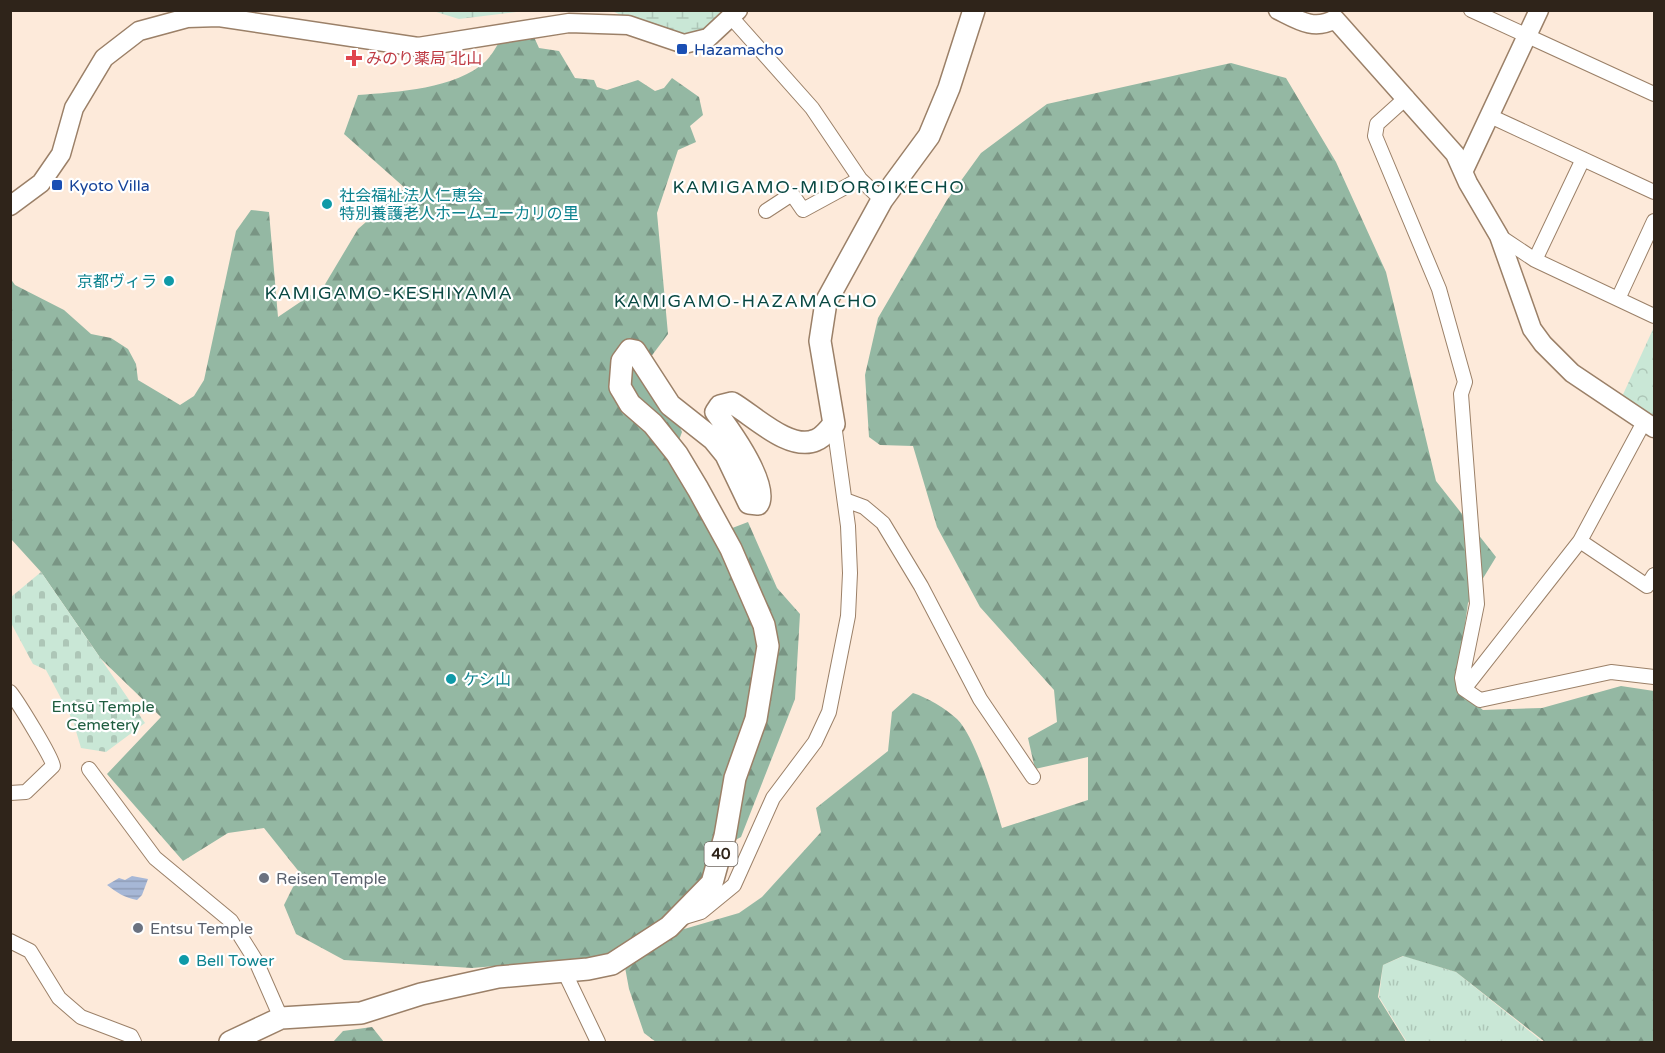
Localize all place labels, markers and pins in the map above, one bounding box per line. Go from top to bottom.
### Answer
place label: Hazamacho [694,40,784,60]
marker: Hazamacho [675,42,689,56]
place label: みのり薬局 北山 [366,49,482,69]
marker: みのり薬局 北山 [347,51,361,65]
place label: Kyoto Villa [69,176,150,196]
marker: Kyoto Villa [50,178,64,192]
place label: 社会福祉法人仁恵会 特別養護老人ホームユーカリの里 [339,186,579,224]
marker: 社会福祉法人仁恵会 特別養護老人ホームユーカリの里 [320,197,334,211]
place label: 京都ヴィラ [77,272,157,292]
marker: 京都ヴィラ [162,274,176,288]
place label: ケシ山 [463,670,511,690]
marker: ケシ山 [444,672,458,686]
place label: Reisen Temple [276,869,387,889]
marker: Reisen Temple [257,871,271,885]
place label: Entsu Temple [150,919,253,939]
marker: Entsu Temple [131,921,145,935]
place label: Bell Tower [196,951,275,971]
marker: Bell Tower [177,953,191,967]

